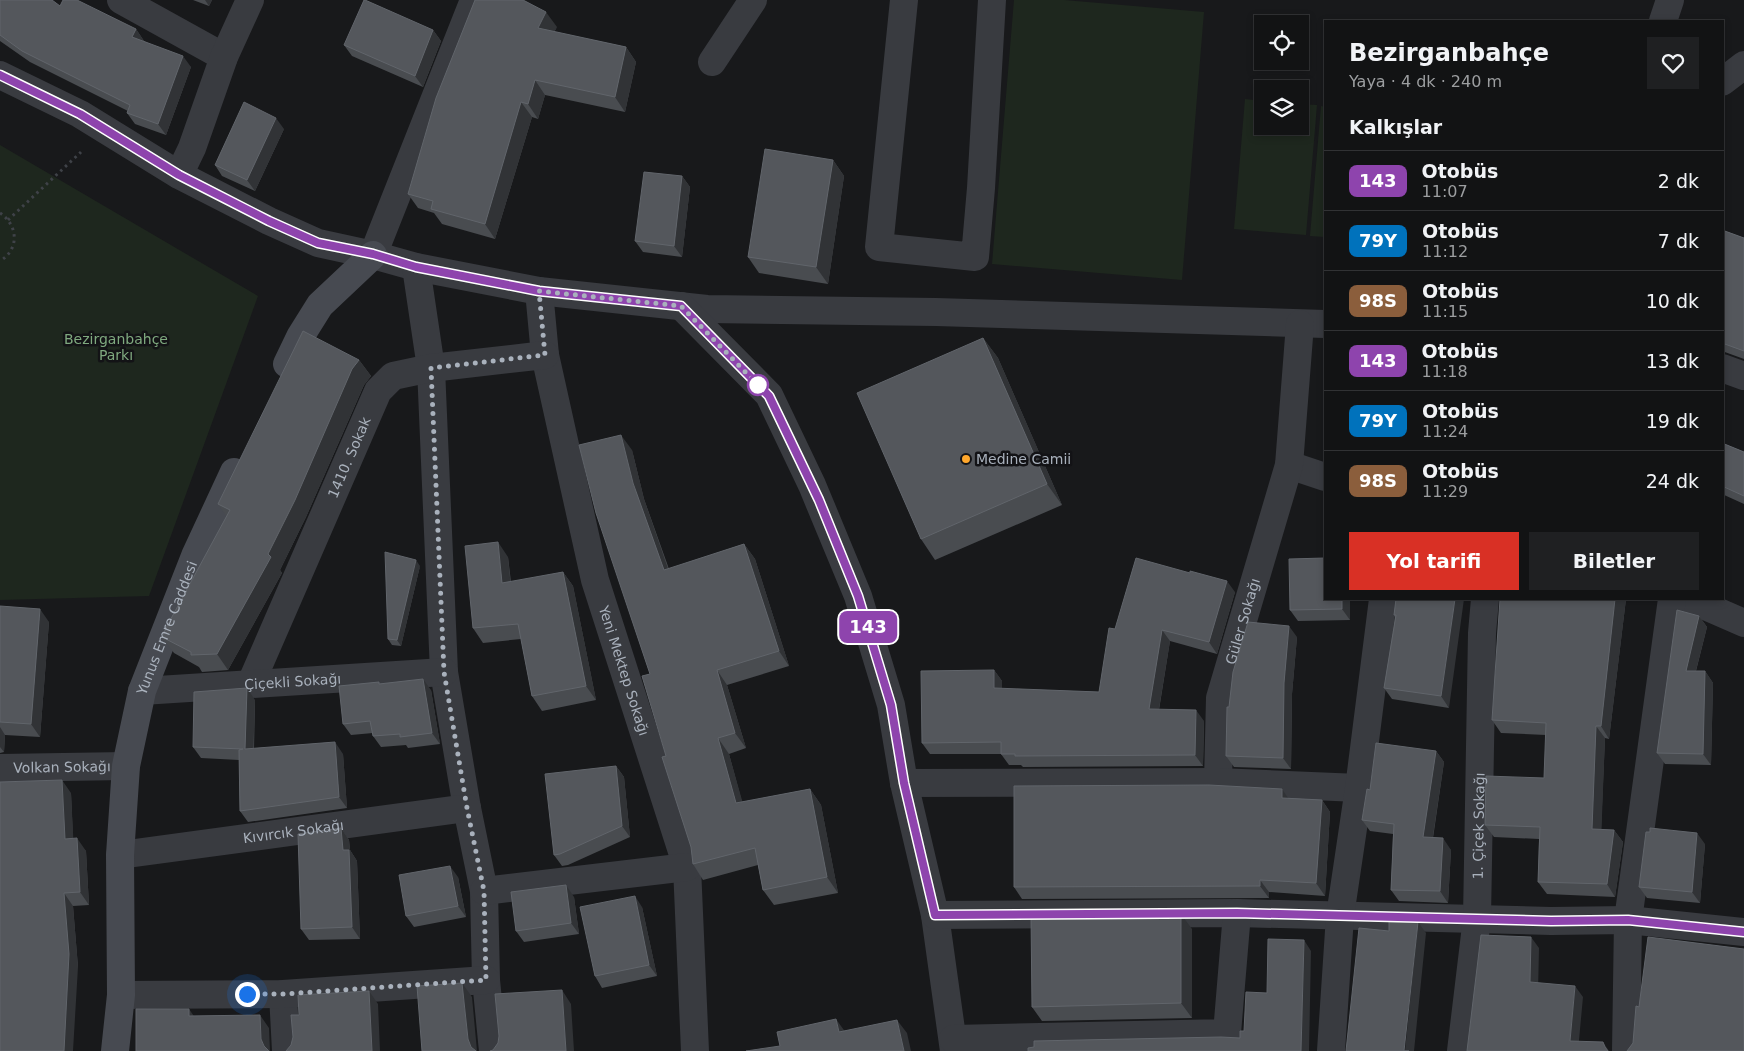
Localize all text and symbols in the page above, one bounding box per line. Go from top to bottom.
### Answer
map controls [1254,15,1309,135]
button: locate [1254,15,1309,70]
button: heart [1647,37,1699,89]
text: Bezirganbahçe [1349,39,1549,67]
text: Yaya · 4 dk · 240 m [1349,72,1502,91]
button: layers [1254,80,1309,135]
text: Kalkışlar [1349,116,1442,138]
text: Otobüs [1422,160,1498,182]
text: 143 [1359,170,1397,191]
text: 2 dk [1658,170,1699,192]
text: 11:07 [1422,182,1468,201]
text: Otobüs [1422,220,1499,242]
text: 79Y [1359,230,1397,251]
text: 7 dk [1658,230,1699,252]
text: 11:12 [1422,242,1468,261]
text: Otobüs [1422,280,1499,302]
text: 98S [1359,290,1397,311]
text: 10 dk [1646,290,1699,312]
text: 11:15 [1422,302,1468,321]
park label: Bezirganbahçe Parkı [64,331,168,363]
text: Otobüs [1422,340,1498,362]
text: 143 [1359,350,1397,371]
text: 13 dk [1646,350,1699,372]
text: 11:18 [1422,362,1468,381]
unlabelled marker [747,374,769,396]
text: Otobüs [1422,400,1499,422]
text: 79Y [1359,410,1397,431]
text: 19 dk [1646,410,1699,432]
street label: 1410. Sokak [325,414,374,500]
text: 11:24 [1422,422,1468,441]
place label: Medine Camii [976,451,1071,467]
marker: Medine Camii [960,453,972,465]
text: Otobüs [1422,460,1499,482]
text: 98S [1359,470,1397,491]
text: 24 dk [1646,470,1699,492]
text: 11:29 [1422,482,1468,501]
button: Yol tarifi [1349,532,1519,590]
button: Biletler [1529,532,1699,590]
street label: Yunus Emre Caddesi [133,559,200,698]
street label: Güler Sokağı [1222,576,1263,666]
street label: Yeni Mektep Sokağı [595,603,652,738]
line badge: 143 [839,611,897,643]
text: 143 [849,616,887,637]
street label: Çiçekli Sokağı [244,670,342,693]
street label: Volkan Sokağı [13,758,111,776]
street label: 1. Çiçek Sokağı [1470,772,1488,880]
street label: Kıvırcık Sokağı [242,817,345,846]
your location [235,982,260,1007]

